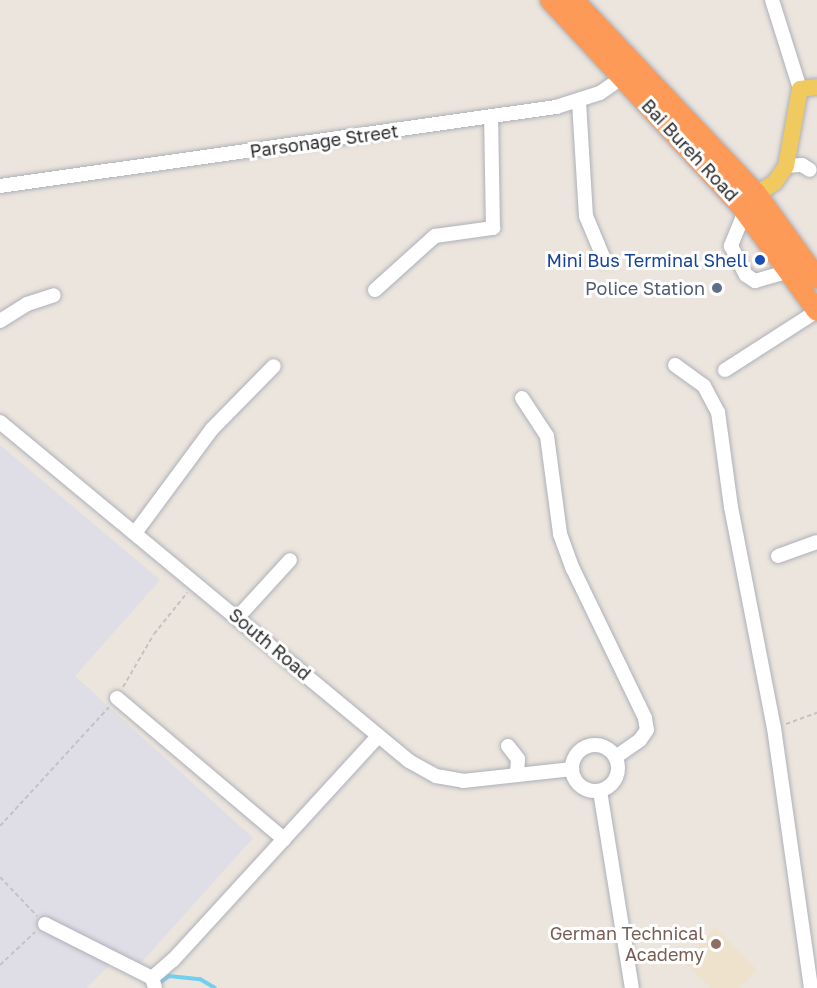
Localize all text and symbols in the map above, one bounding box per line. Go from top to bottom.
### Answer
street label: Bai Bureh Road [637,95,743,205]
street label: Parsonage Street [248,120,400,162]
place label: Mini Bus Terminal Shell [547,249,748,271]
marker: Mini Bus Terminal Shell [753,253,767,267]
place label: Police Station [585,277,705,299]
marker: Police Station [710,281,724,295]
street label: South Road [225,604,315,684]
place label: German Technical Academy [550,923,704,966]
marker: German Technical Academy [709,937,723,951]

